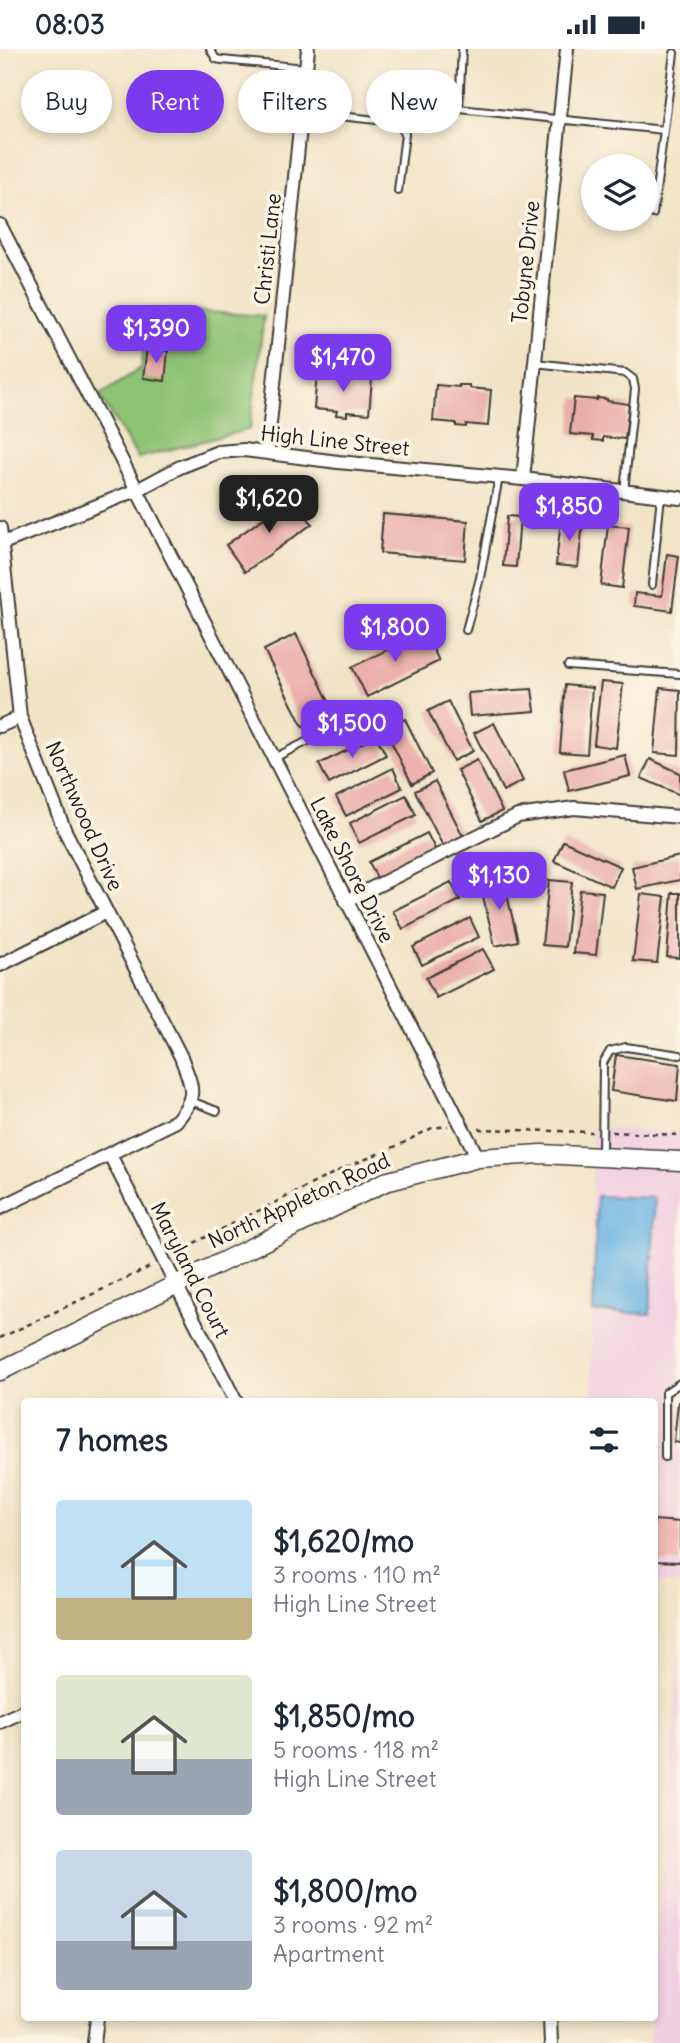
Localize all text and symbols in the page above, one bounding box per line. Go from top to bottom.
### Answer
text: 08:03 [35,8,105,41]
chip: Buy [21,70,112,133]
chip: Rent [126,70,224,133]
chip: Filters [238,70,352,133]
chip: New [366,70,462,133]
map controls [581,154,658,231]
button: layers [581,154,658,231]
street label: Christi Lane [248,192,287,306]
street label: Tobyne Drive [506,199,545,325]
pin: $1,390 [99,305,213,365]
text: $1,390 [122,313,190,342]
pin: $1,470 [286,335,400,394]
text: $1,470 [310,342,376,371]
street label: High Line Street [259,419,411,462]
pin: $1,620 [212,475,326,535]
text: $1,620 [235,483,303,512]
pin: $1,850 [512,483,626,543]
text: $1,850 [535,491,603,520]
pin: $1,800 [338,605,452,664]
text: $1,800 [360,612,430,641]
pin: $1,500 [295,701,409,760]
text: $1,500 [317,708,387,737]
street label: Northwood Drive [39,737,130,895]
street label: Lake Shore Drive [304,793,401,947]
pin: $1,130 [442,853,556,912]
text: $1,130 [468,860,530,889]
street label: North Appleton Road [204,1147,394,1255]
street label: Maryland Court [145,1197,236,1342]
text: 7 homes [56,1421,168,1459]
icon: filters [585,1421,623,1459]
text: $1,620/mo [273,1522,414,1560]
icon: home [112,1528,196,1612]
text: 3 rooms · 110 m² [273,1560,441,1589]
text: High Line Street [273,1589,436,1618]
text: $1,850/mo [273,1697,415,1735]
icon: home [112,1703,196,1787]
text: 5 rooms · 118 m² [273,1735,439,1764]
text: High Line Street [273,1764,436,1793]
text: $1,800/mo [273,1872,417,1910]
icon: home [112,1878,196,1962]
text: 3 rooms · 92 m² [273,1910,433,1939]
text: Apartment [273,1939,385,1968]

